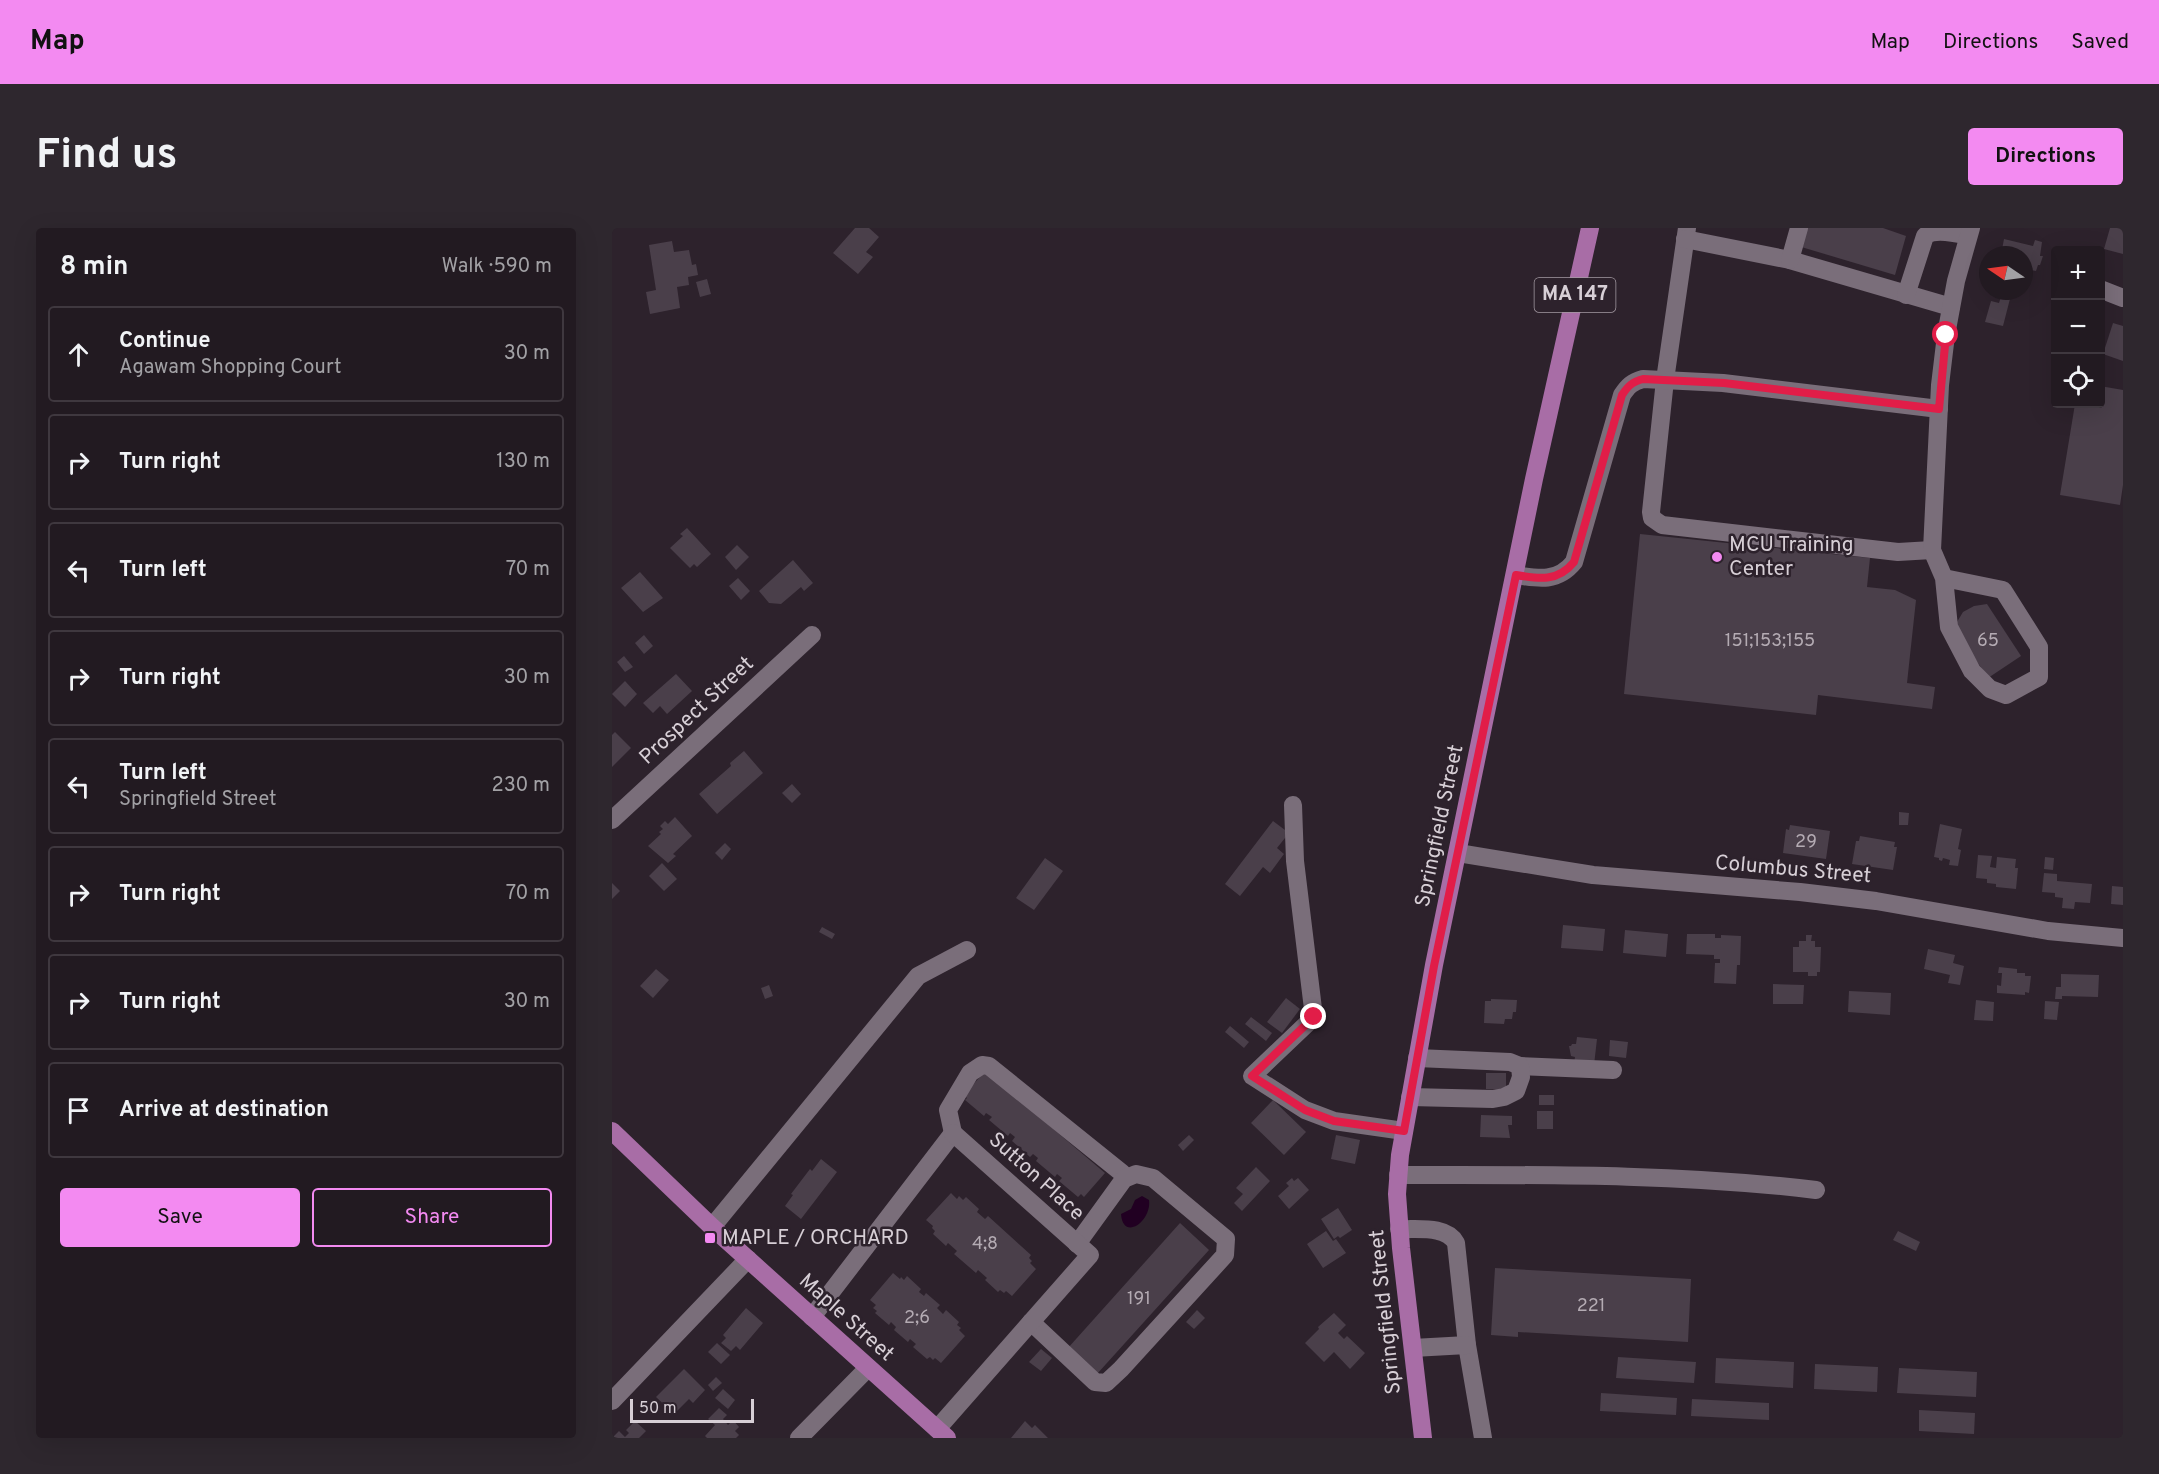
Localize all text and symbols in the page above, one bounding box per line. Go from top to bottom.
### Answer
text: Map [30,24,85,60]
text: Map [1870,29,1910,56]
text: Directions [1943,29,2038,56]
text: Saved [2071,29,2129,56]
button: Directions [1968,128,2123,185]
text: Find us [36,130,177,183]
north arrow [1979,246,2033,300]
map controls [2051,246,2105,408]
button: + [2051,246,2105,300]
text: 8 min [60,251,128,284]
text: Walk · 590 m [441,254,552,280]
road number: MA 147 [1534,278,1616,312]
button: − [2051,300,2105,354]
route start [1932,321,1958,347]
text: Continue [119,328,210,355]
icon: ahead [62,338,95,371]
text: 30 m [504,341,550,367]
button: locate [2051,354,2105,408]
text: Agawam Shopping Court [119,355,342,381]
icon: right [62,446,95,479]
text: Turn right [119,449,221,476]
text: 130 m [496,449,550,475]
place label: MCU Training Center [1729,532,1854,583]
marker: MCU Training Center [1710,550,1724,564]
icon: left [62,554,95,587]
text: Turn left [119,557,207,584]
text: 70 m [506,557,550,583]
house number: 151;153;155 [1725,630,1815,653]
house number: 65 [1977,630,1999,653]
street label: Prospect Street [634,651,760,771]
icon: right [62,662,95,695]
text: Turn right [119,665,221,692]
text: 30 m [504,665,550,691]
street label: Springfield Street [1410,742,1470,910]
text: Turn left [119,760,207,787]
icon: left [62,770,95,803]
text: 230 m [491,773,550,799]
text: Springfield Street [119,787,277,813]
house number: 29 [1795,831,1817,854]
street label: Columbus Street [1714,850,1872,890]
icon: right [62,878,95,911]
text: Turn right [119,881,221,908]
text: 70 m [506,881,550,907]
icon: right [62,986,95,1019]
text: Turn right [119,989,221,1016]
text: 30 m [504,989,550,1015]
route end [1300,1003,1326,1029]
icon: arrive [62,1094,95,1127]
text: Arrive at destination [119,1097,329,1124]
street label: Sutton Place [982,1127,1090,1227]
button: Save [60,1188,300,1247]
button: Share [312,1188,552,1247]
place label: MAPLE / ORCHARD [722,1225,909,1252]
street label: Springfield Street [1364,1228,1408,1396]
marker: MAPLE / ORCHARD [703,1231,717,1245]
house number: 4;8 [972,1233,998,1256]
street label: Maple Street [793,1268,899,1368]
house number: 191 [1127,1288,1151,1311]
house number: 221 [1577,1295,1605,1318]
house number: 2;6 [904,1307,930,1330]
scale bar [630,1396,754,1424]
text: 50 m [639,1399,677,1419]

